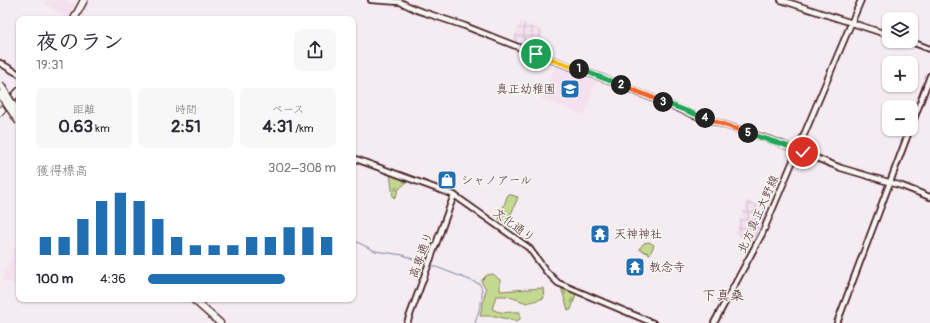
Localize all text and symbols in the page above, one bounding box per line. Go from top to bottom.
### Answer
map controls [882,12,918,136]
button: layers [882,12,918,48]
text: 夜のラン [36,28,124,56]
button: share [294,29,336,71]
pin [519,37,553,71]
icon: arrive [525,43,547,65]
button: + [882,56,918,92]
text: 19:31 [36,57,64,73]
pin: 1 [569,59,589,79]
text: 1 [577,62,581,75]
pin: 2 [611,75,631,95]
school or university icon: 真正幼稚園 [559,78,581,100]
text: 2 [618,78,624,91]
place label: 真正幼稚園 [496,82,556,97]
pin: 3 [653,92,673,112]
text: 3 [660,95,666,108]
button: − [882,100,918,136]
text: 距離 [73,103,95,116]
text: 時間 [175,103,197,116]
text: ペース [272,103,304,116]
pin: 4 [695,108,715,128]
text: 4 [702,111,708,124]
text: 0.63 [58,116,93,137]
text: 2:51 [171,116,201,137]
text: 4:31 [262,116,293,137]
text: km [93,122,110,135]
text: /km [293,122,314,135]
pin: 5 [738,123,758,143]
text: 5 [745,126,751,139]
pin [786,135,820,169]
icon: check [792,141,814,163]
text: 302–308 m [268,160,336,176]
text: 獲得標高 [36,163,88,179]
shop icon: シャノアール [436,169,458,191]
place label: シャノアール [461,173,532,188]
street label: 北方真正大野線 [735,173,782,256]
street label: 文化通り [490,205,537,246]
temple icon: 天神神社 [589,223,611,245]
place label: 天神神社 [614,227,662,242]
street label: 高専通り [406,230,437,280]
temple icon: 教念寺 [624,256,646,278]
place label: 教念寺 [649,260,685,275]
text: 100 m [36,271,73,287]
text: 4:36 [100,271,126,287]
district label: 下真桑 [702,287,744,304]

